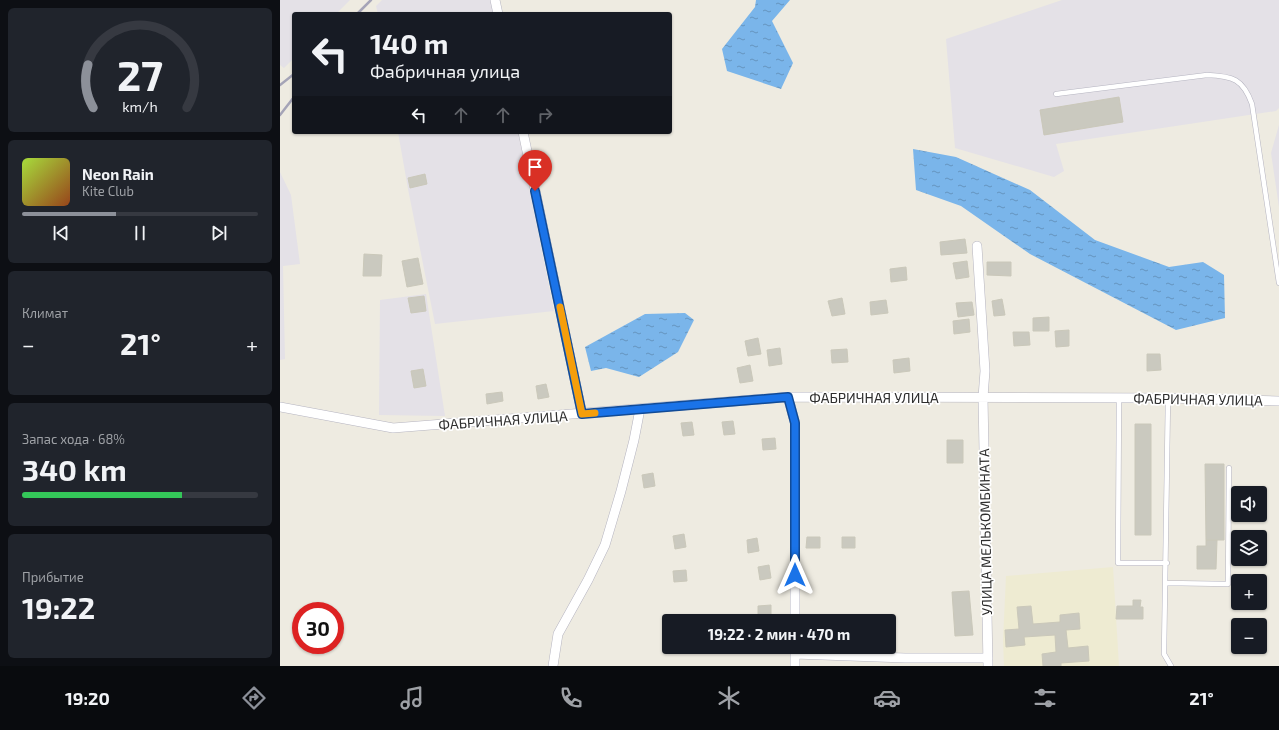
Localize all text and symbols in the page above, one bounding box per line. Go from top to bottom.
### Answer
text: 140 m [370,26,448,60]
icon: left [304,28,356,80]
text: 27 [117,49,163,99]
text: Фабричная улица [370,60,520,82]
text: km/h [122,97,158,114]
icon: left [408,104,430,126]
icon: ahead [450,104,472,126]
icon: ahead [492,104,514,126]
icon: right [534,104,556,126]
pin [518,150,552,191]
icon: arrive [524,156,546,178]
text: Neon Rain [82,165,154,183]
text: Kite Club [82,183,134,199]
icon: previous [50,222,72,244]
icon: pause [129,222,151,244]
icon: next [208,222,230,244]
text: Климат [22,305,68,321]
text: 21° [120,325,161,361]
text: − [22,331,35,357]
text: + [246,331,258,357]
street label: ФАБРИЧНАЯ УЛИЦА [809,389,939,406]
street label: ФАБРИЧНАЯ УЛИЦА [1133,389,1263,409]
street label: ФАБРИЧНАЯ УЛИЦА [438,407,568,433]
text: Запас хода · 68% [22,431,125,447]
street label: УЛИЦА МЕЛЬКОМБИНАТА [975,448,995,616]
text: 340 km [22,451,127,487]
map controls [1231,486,1267,654]
button: sound [1231,486,1267,522]
button: layers [1231,530,1267,566]
position arrow [774,554,816,596]
text: Прибытие [22,569,84,585]
button: + [1231,574,1267,610]
text: 19:22 [22,589,95,625]
speed limit sign: 30 [292,602,344,654]
button: − [1231,618,1267,654]
text: 19:22 · 2 мин · 470 m [708,625,850,643]
icon: directions [240,684,268,712]
icon: music [398,684,426,712]
icon: phone [557,684,585,712]
icon: climate [715,684,743,712]
icon: car [873,684,901,712]
icon: filters [1031,684,1059,712]
text: 19:20 [65,687,110,709]
text: 21° [1189,687,1214,709]

